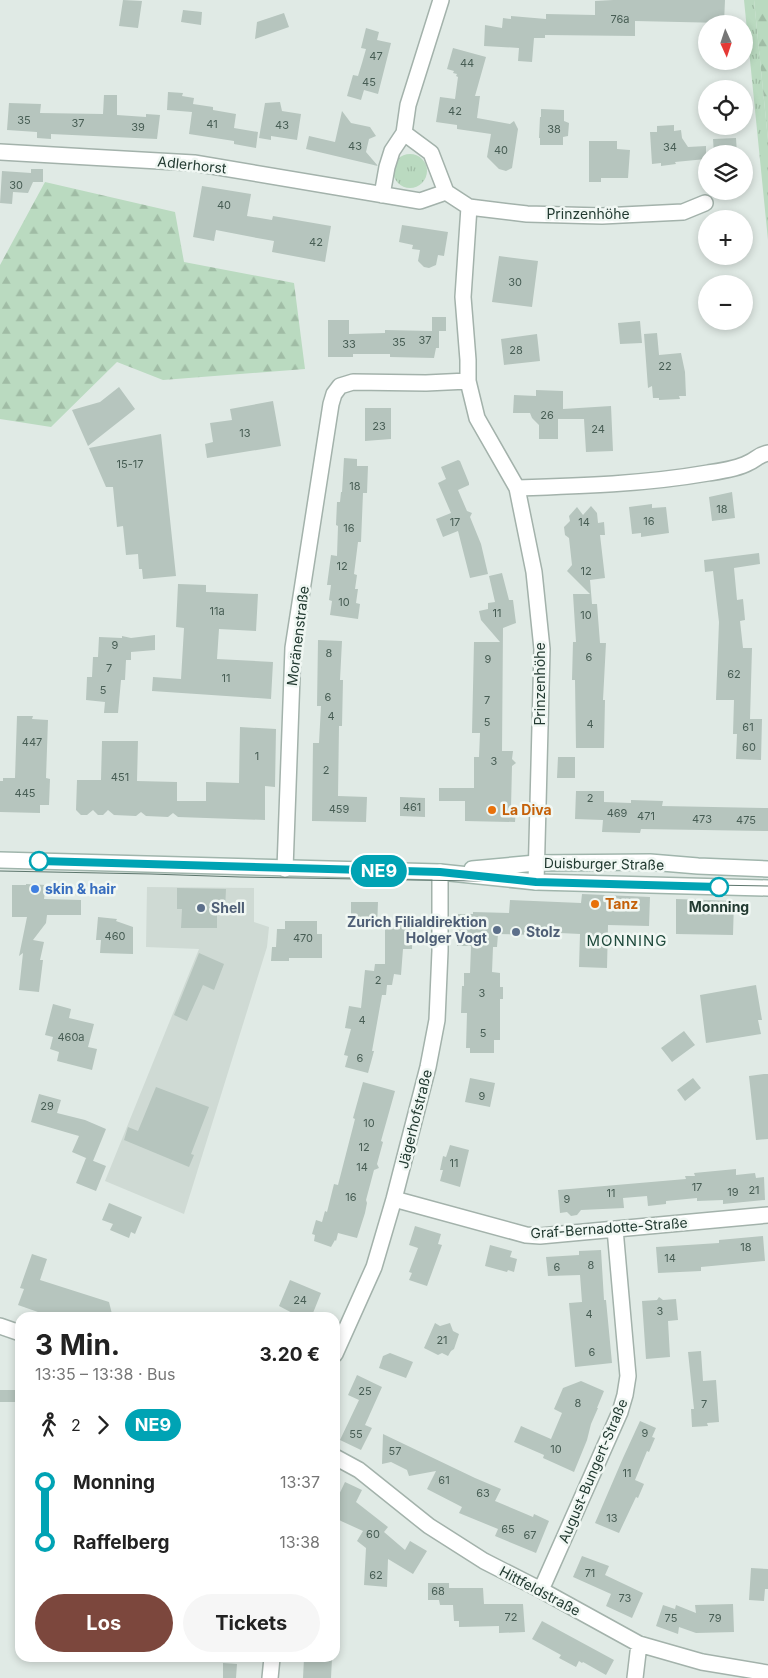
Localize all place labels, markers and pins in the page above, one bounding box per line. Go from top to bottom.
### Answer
place label: La Diva [502,801,552,818]
marker: La Diva [486,804,498,816]
unlabelled marker [29,851,49,871]
marker: Monning [709,877,729,897]
place label: skin & hair [45,880,116,897]
marker: skin & hair [29,883,41,895]
place label: Tanz [605,895,638,912]
marker: Tanz [589,898,601,910]
place label: Monning [689,898,749,915]
place label: Shell [211,899,245,916]
marker: Shell [195,902,207,914]
place label: Zurich Filialdirektion Holger Vogt [347,913,487,946]
place label: Stolz [526,923,561,940]
marker: Zurich Filialdirektion Holger Vogt [491,924,503,936]
marker: Stolz [510,926,522,938]

